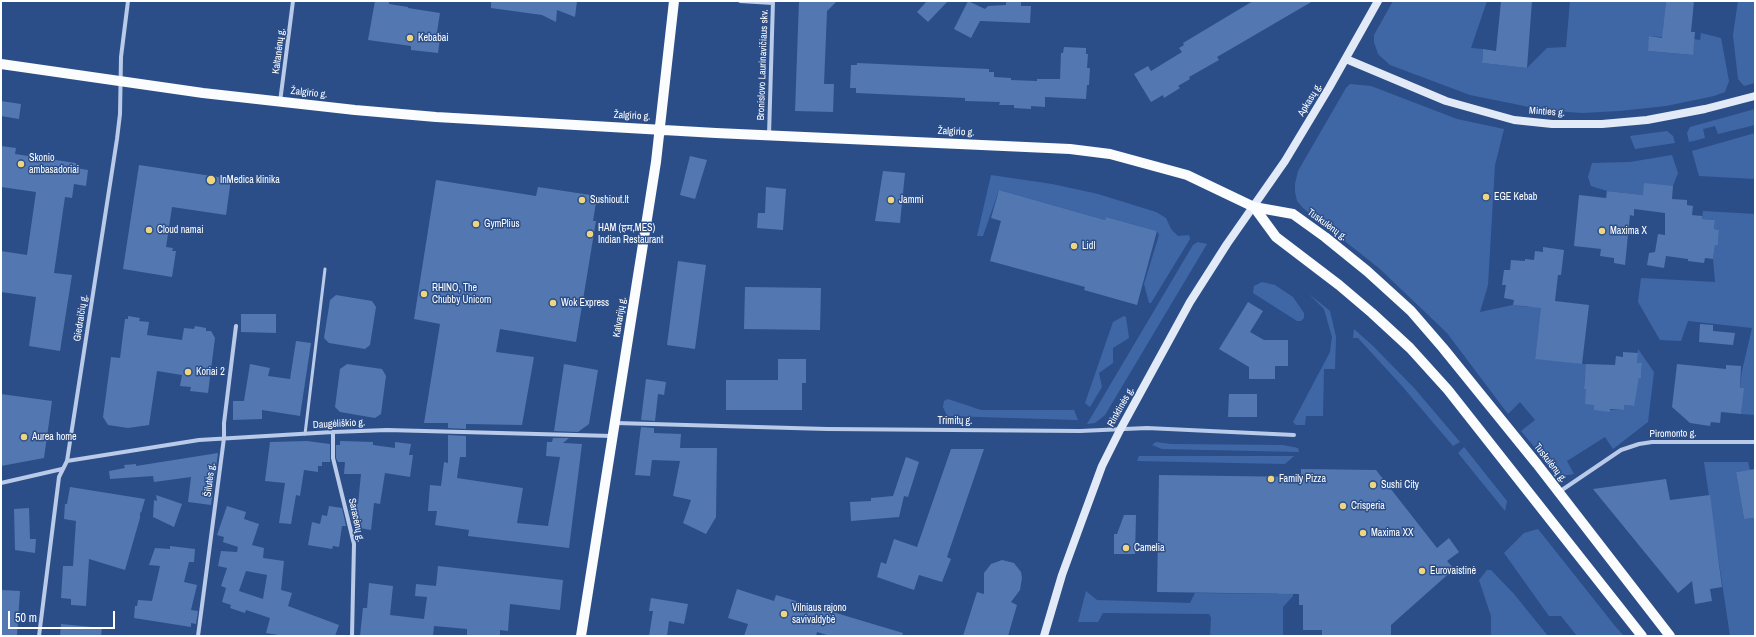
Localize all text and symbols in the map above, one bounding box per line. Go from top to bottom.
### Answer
street label: Bronislovo Laurinavičiaus skv. [755,9,771,121]
street label: Kaltanėnų g. [270,27,288,75]
place label: Kebabai [418,32,449,44]
marker: Kebabai [405,33,415,43]
street label: Apkasų g. [1295,81,1325,119]
street label: Žalgirio g. [290,85,328,101]
street label: Minties g. [1529,105,1565,119]
street label: Žalgirio g. [613,109,651,123]
street label: Žalgirio g. [937,125,975,139]
place label: Skonio ambasadoriai [29,152,79,176]
marker: Skonio ambasadoriai [16,159,26,169]
marker: InMedica klinika [205,174,217,186]
place label: InMedica klinika [220,174,280,186]
place label: EGE Kebab [1494,191,1537,203]
marker: EGE Kebab [1481,192,1491,202]
place label: Sushiout.lt [590,194,629,206]
place label: Jammi [899,194,924,206]
marker: Sushiout.lt [577,195,587,205]
marker: Jammi [886,195,896,205]
street label: Tuskulėnų g. [1305,207,1349,243]
place label: GymPlius [484,218,520,230]
marker: GymPlius [471,219,481,229]
place label: HAM (हम,MES) Indian Restaurant [598,222,663,246]
place label: Cloud namai [157,224,203,236]
marker: Cloud namai [144,225,154,235]
place label: Maxima X [1610,225,1647,237]
marker: Maxima X [1597,226,1607,236]
marker: HAM (हम,MES) Indian Restaurant [585,229,595,239]
place label: Lidl [1082,240,1095,252]
marker: Lidl [1069,241,1079,251]
place label: RHINO, The Chubby Unicorn [432,282,491,306]
marker: RHINO, The Chubby Unicorn [419,289,429,299]
street label: Giedraičių g. [71,294,91,342]
street label: Kalvarijų g. [611,296,629,338]
place label: Wok Express [561,297,609,309]
marker: Wok Express [548,298,558,308]
place label: Koriai 2 [196,366,225,378]
marker: Koriai 2 [183,367,193,377]
street label: Rinktinės g. [1105,385,1137,429]
street label: Trimitų g. [938,415,972,427]
street label: Daugėliškio g. [313,417,365,431]
street label: Piromonto g. [1649,428,1697,440]
place label: Aurea home [32,431,77,443]
marker: Aurea home [19,432,29,442]
street label: Tuskulėnų g. [1531,441,1569,485]
street label: Šilutės g. [202,462,218,498]
place label: Family Pizza [1279,473,1326,485]
marker: Family Pizza [1266,474,1276,484]
place label: Sushi City [1381,479,1419,491]
marker: Sushi City [1368,480,1378,490]
street label: Saracėnų g. [346,497,366,543]
place label: Crisperia [1351,500,1385,512]
marker: Crisperia [1338,501,1348,511]
place label: Maxima XX [1371,527,1413,539]
marker: Maxima XX [1358,528,1368,538]
place label: Camelia [1134,542,1165,554]
marker: Camelia [1121,543,1131,553]
place label: Eurovaistinė [1430,565,1476,577]
marker: Eurovaistinė [1417,566,1427,576]
place label: Vilniaus rajono savivaldybė [792,602,847,626]
scale bar [10,603,117,629]
marker: Vilniaus rajono savivaldybė [779,609,789,619]
text: 50 m [15,610,37,626]

